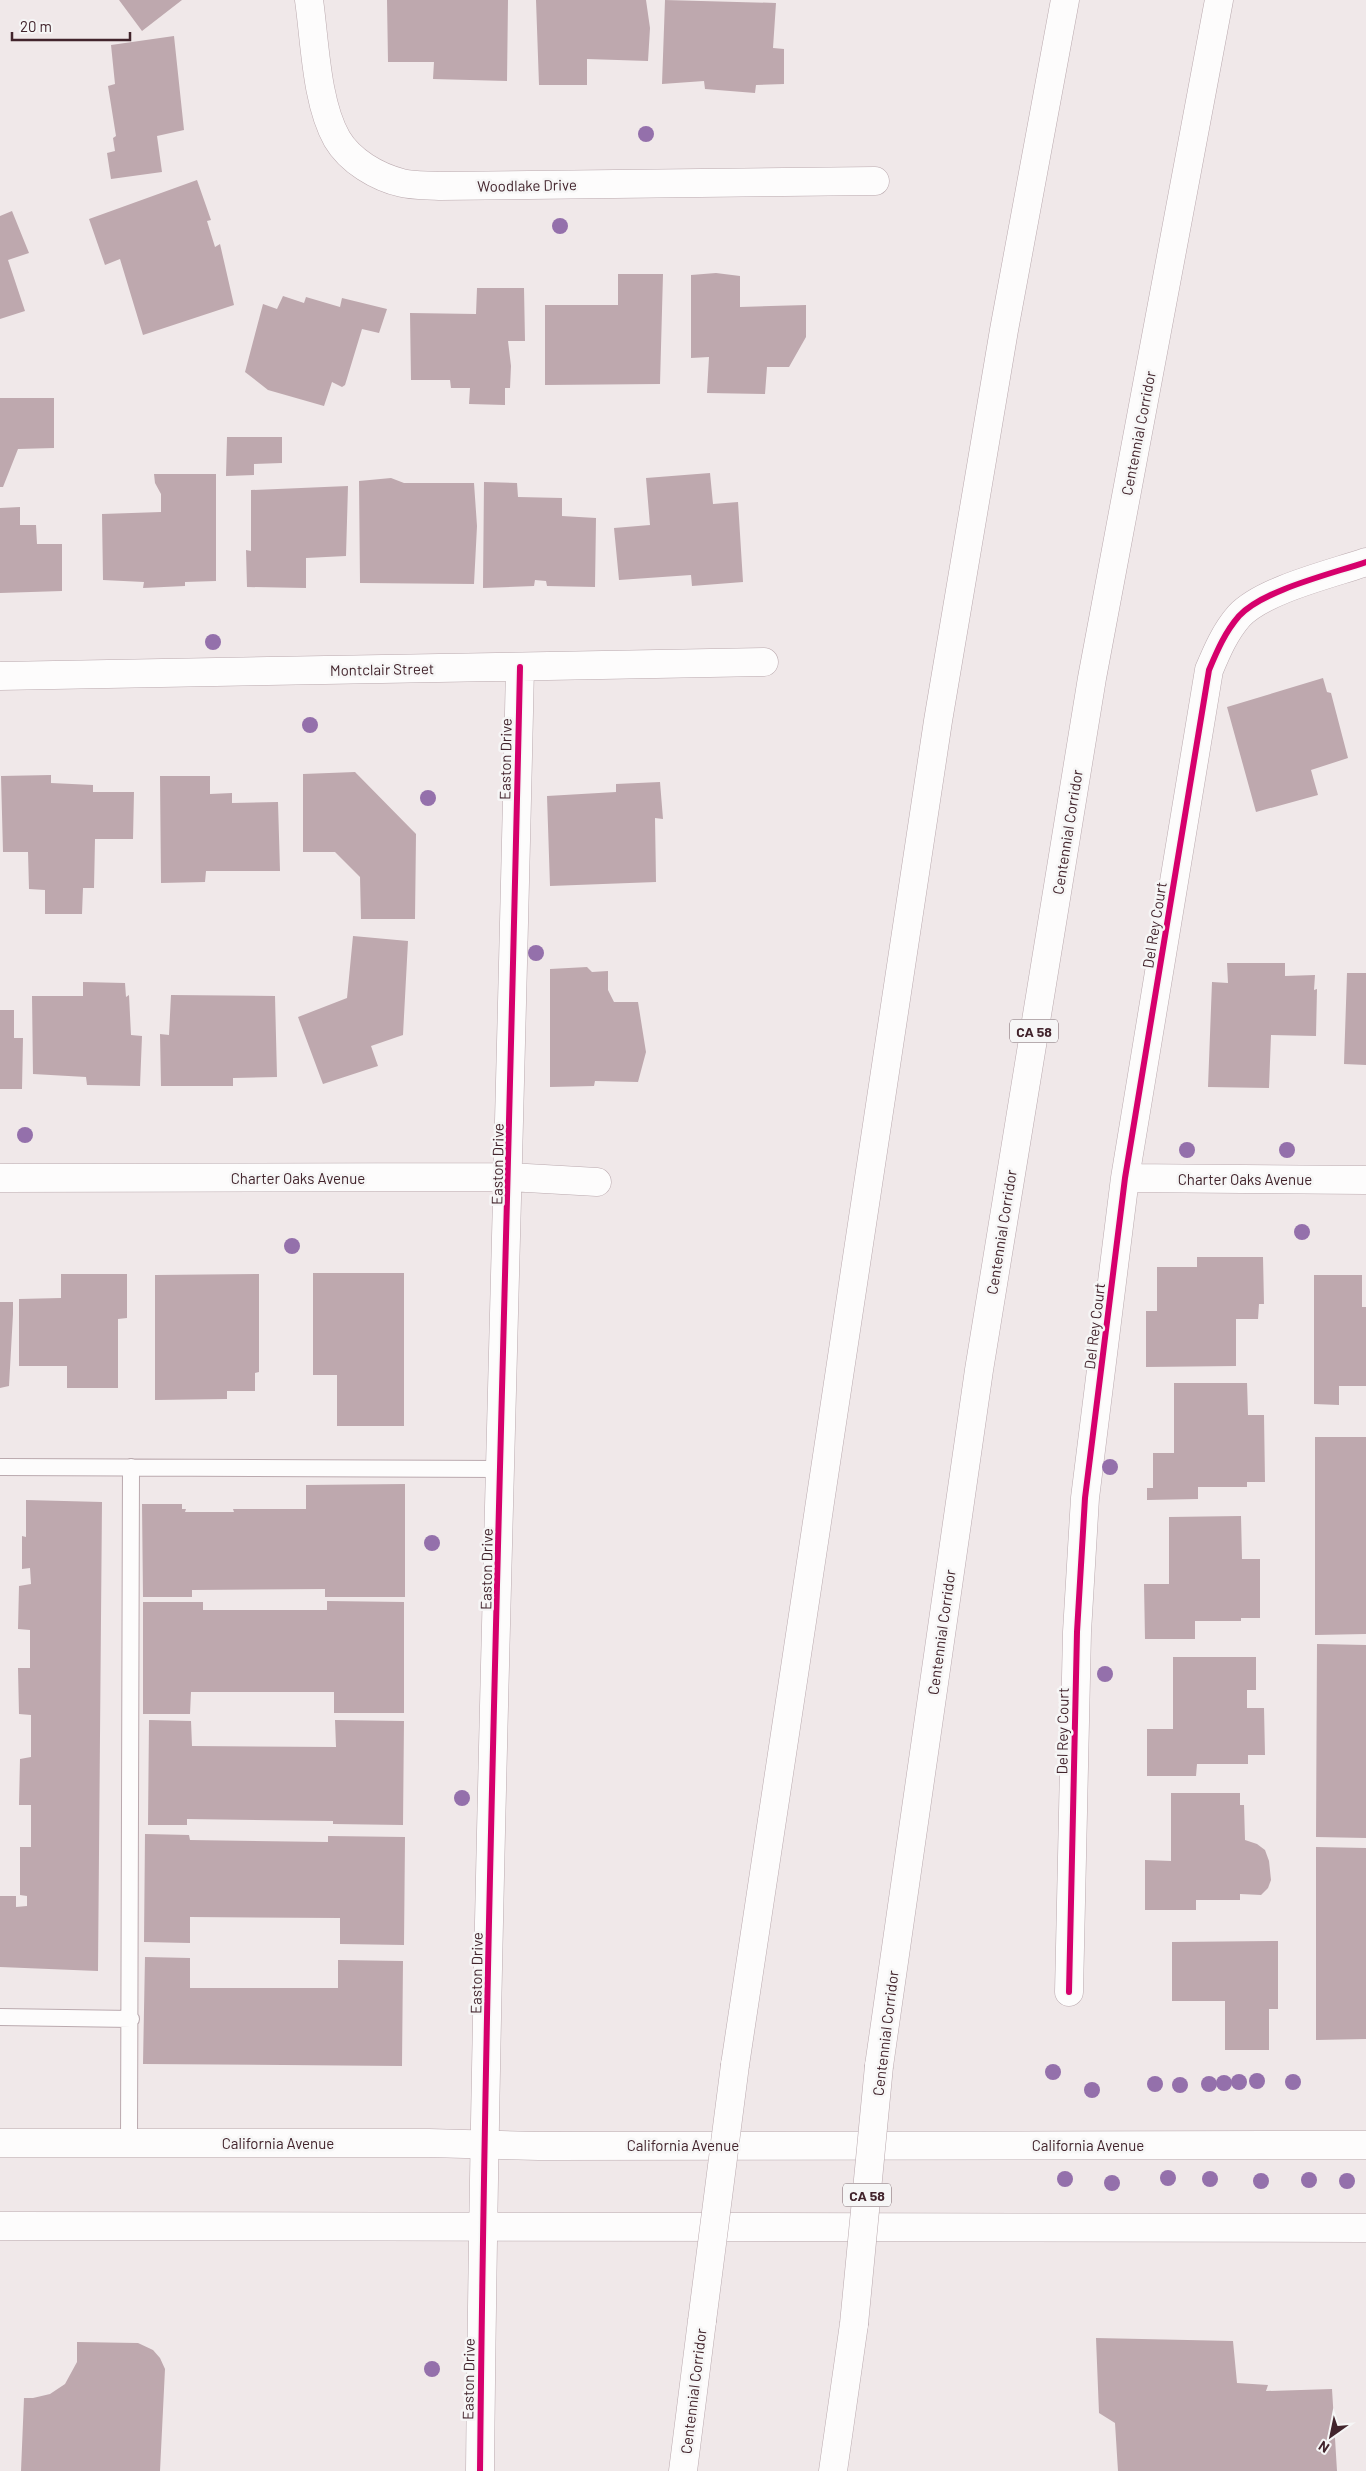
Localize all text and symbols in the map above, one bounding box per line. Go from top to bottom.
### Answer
scale bar [12,10,130,42]
text: 20 m [20,17,52,35]
street label: Woodlake Drive [477,175,577,195]
street label: Centennial Corridor [1117,369,1159,497]
street label: Montclair Street [330,659,434,679]
street label: Easton Drive [495,718,515,800]
street label: Centennial Corridor [1048,768,1086,896]
street label: Del Rey Court [1138,881,1170,969]
road number: CA 58 [1010,1019,1058,1042]
street label: Easton Drive [487,1123,507,1205]
street label: Centennial Corridor [982,1168,1020,1296]
street label: Charter Oaks Avenue [231,1169,365,1187]
street label: Charter Oaks Avenue [1178,1170,1312,1188]
street label: Del Rey Court [1080,1282,1108,1370]
street label: Easton Drive [476,1528,496,1610]
street label: Centennial Corridor [923,1568,959,1696]
street label: Del Rey Court [1052,1687,1072,1775]
street label: Easton Drive [466,1932,486,2014]
street label: Centennial Corridor [868,1969,902,2097]
street label: California Avenue [222,2134,334,2152]
street label: California Avenue [627,2136,739,2154]
street label: California Avenue [1032,2136,1144,2154]
road number: CA 58 [843,2184,891,2206]
street label: Centennial Corridor [676,2327,710,2455]
street label: Easton Drive [458,2338,478,2420]
north arrow [1306,2411,1356,2461]
text: N [1315,2438,1332,2457]

